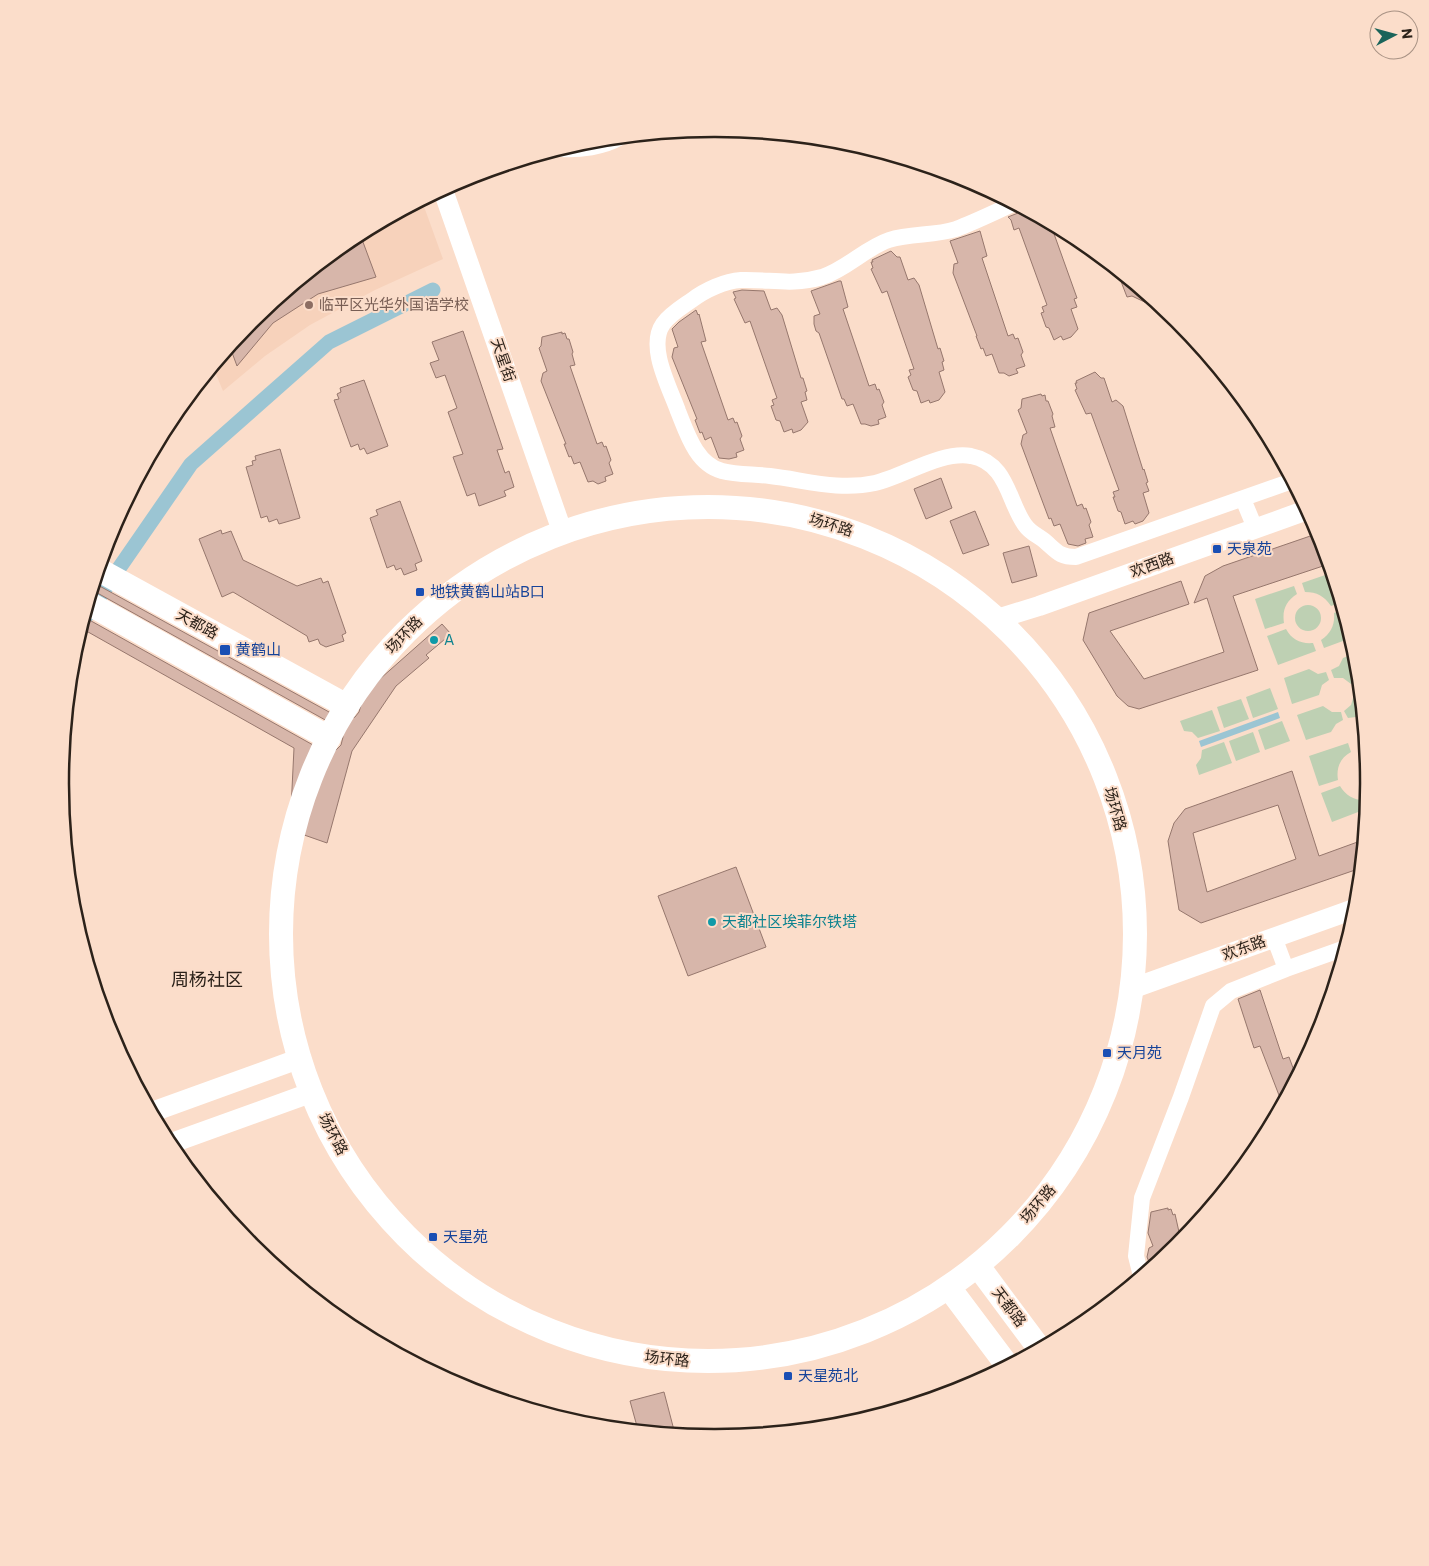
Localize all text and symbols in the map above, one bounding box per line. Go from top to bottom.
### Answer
north arrow [1369,10,1419,60]
text: N [1398,27,1416,40]
place label: 临平区光华外国语学校 [319,295,469,313]
marker: 临平区光华外国语学校 [303,299,315,311]
street label: 天星街 [488,335,520,384]
street label: 场环路 [807,509,855,539]
place label: 天泉苑 [1227,539,1272,557]
marker: 天泉苑 [1211,543,1223,555]
street label: 欢西路 [1127,548,1176,580]
place label: 地铁黄鹤山站B口 [430,582,545,600]
marker: 地铁黄鹤山站B口 [414,586,426,598]
street label: 天都路 [173,604,222,642]
street label: 场环路 [381,612,425,657]
place label: A [444,630,454,648]
marker: A [428,634,440,646]
place label: 黄鹤山 [236,640,281,658]
marker: 黄鹤山 [218,643,232,657]
street label: 场环路 [1101,785,1131,833]
place label: 天都社区埃菲尔铁塔 [722,912,857,930]
marker: 天都社区埃菲尔铁塔 [706,916,718,928]
street label: 欢东路 [1219,931,1268,963]
district label: 周杨社区 [171,968,243,990]
place label: 天月苑 [1117,1043,1162,1061]
marker: 天月苑 [1101,1047,1113,1059]
street label: 场环路 [315,1109,352,1158]
street label: 场环路 [1016,1180,1059,1226]
place label: 天星苑 [443,1227,488,1245]
marker: 天星苑 [427,1231,439,1243]
street label: 天都路 [989,1283,1031,1330]
street label: 场环路 [644,1347,690,1369]
place label: 天星苑北 [798,1366,858,1384]
marker: 天星苑北 [782,1370,794,1382]

